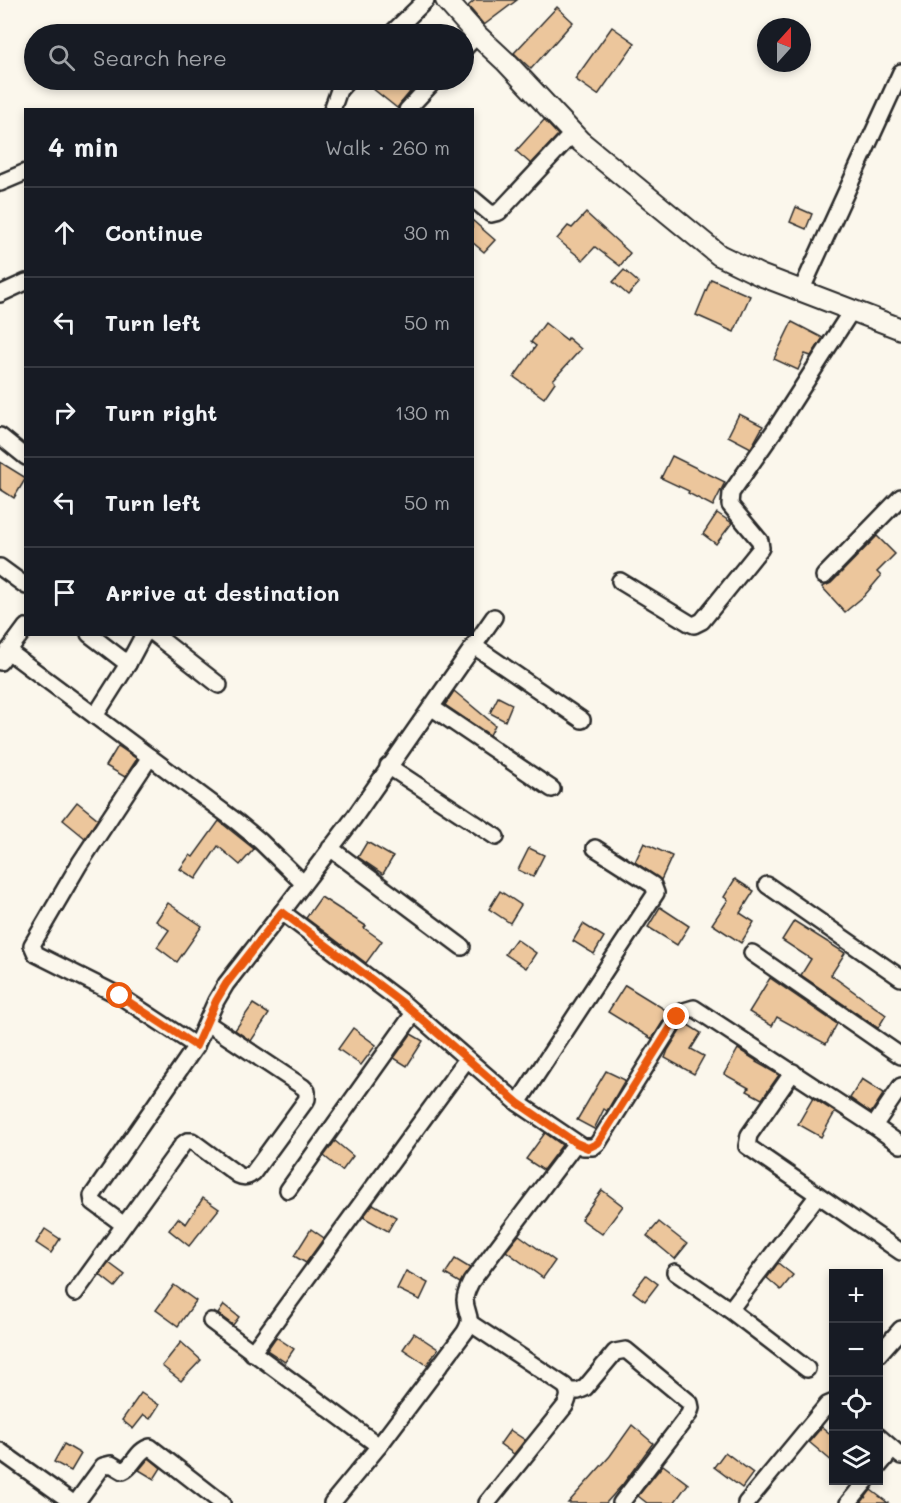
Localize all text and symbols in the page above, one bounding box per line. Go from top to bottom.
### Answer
north arrow [757,18,811,72]
search box [24,24,474,90]
icon: search [45,41,78,74]
text: Search here [93,43,227,72]
text: 4 min [48,130,118,164]
text: Walk · 260 m [325,134,450,160]
icon: ahead [48,216,81,249]
text: Continue [105,218,203,247]
text: 30 m [404,219,450,245]
icon: left [48,306,81,339]
text: Turn left [105,308,201,337]
text: 50 m [404,309,450,335]
icon: right [48,396,81,429]
text: Turn right [105,398,217,427]
text: 130 m [395,399,450,425]
icon: left [48,486,81,519]
text: Turn left [105,488,201,517]
text: 50 m [404,489,450,515]
icon: arrive [48,576,81,609]
text: Arrive at destination [105,578,340,607]
route start [106,982,132,1008]
route end [663,1003,689,1029]
map controls [829,1269,883,1485]
button: + [829,1269,883,1323]
button: − [829,1323,883,1377]
button: locate [829,1377,883,1431]
button: layers [829,1431,883,1485]

